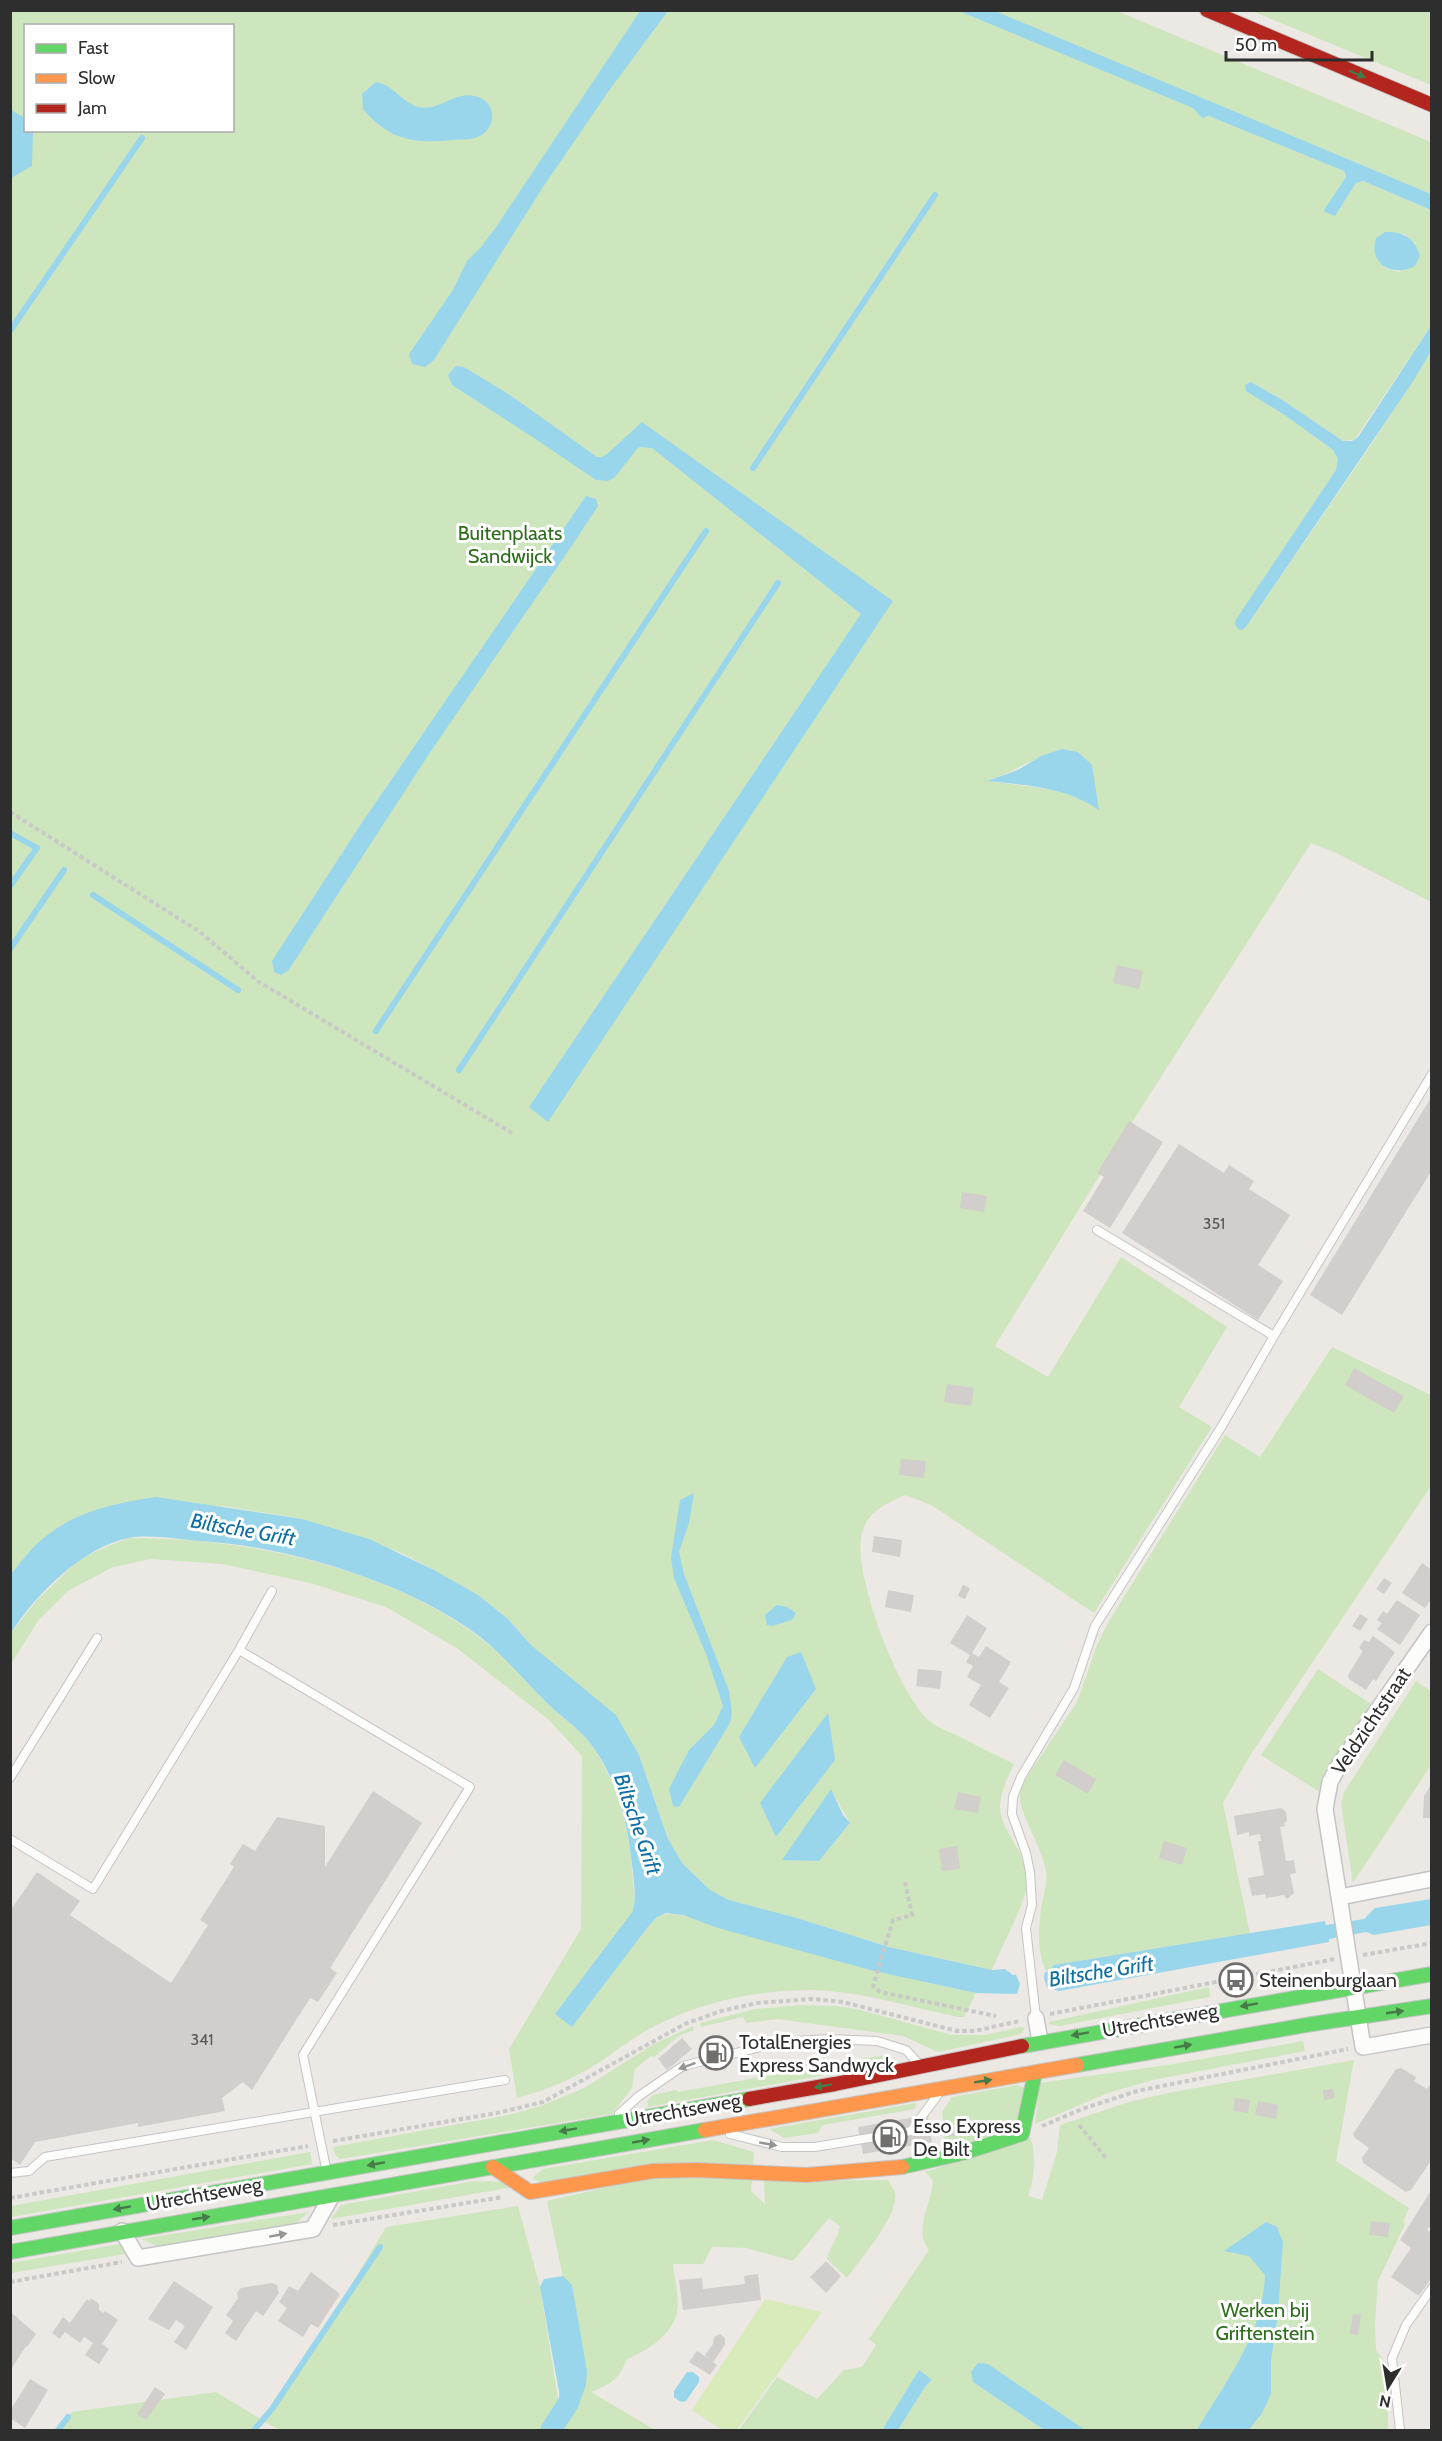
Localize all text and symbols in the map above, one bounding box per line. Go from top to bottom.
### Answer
legend [24,24,234,132]
scale bar [1226,24,1372,62]
text: 50 m [1235,34,1277,56]
text: Fast [78,37,109,59]
text: Slow [78,67,115,89]
one-way arrow [1349,69,1367,79]
text: Jam [77,97,107,119]
park label: Buitenplaats Sandwijck [458,521,562,568]
house number: 351 [1203,1214,1225,1233]
water label: Biltsche Grift [189,1508,298,1551]
street label: Veldzichtstraat [1326,1663,1416,1779]
water label: Biltsche Grift [609,1770,667,1879]
water label: Biltsche Grift [1047,1950,1156,1992]
bus stop icon: Steinenburglaan [1218,1962,1254,1998]
place label: Steinenburglaan [1259,1968,1397,1992]
street label: Utrechtseweg [1100,1998,1221,2042]
one-way arrow [1239,2001,1258,2010]
one-way arrow [1386,2007,1405,2017]
house number: 341 [190,2030,214,2049]
place label: TotalEnergies Express Sandwyck [739,2030,894,2077]
one-way arrow [1070,2030,1089,2039]
fuel station icon: TotalEnergies Express Sandwyck [698,2035,734,2071]
one-way arrow [1174,2042,1193,2051]
one-way arrow [678,2062,696,2071]
one-way arrow [974,2077,993,2086]
one-way arrow [813,2082,832,2091]
street label: Utrechtseweg [623,2088,744,2132]
place label: Esso Express De Bilt [913,2114,1021,2161]
fuel station icon: Esso Express De Bilt [872,2119,908,2155]
one-way arrow [559,2126,578,2135]
one-way arrow [632,2137,651,2146]
one-way arrow [758,2140,777,2149]
one-way arrow [367,2160,386,2169]
street label: Utrechtseweg [144,2172,265,2216]
one-way arrow [113,2204,132,2213]
one-way arrow [191,2214,210,2223]
one-way arrow [269,2230,288,2239]
park label: Werken bij Griftenstein [1215,2298,1315,2345]
north arrow [1358,2357,1418,2417]
text: N [1378,2391,1393,2412]

